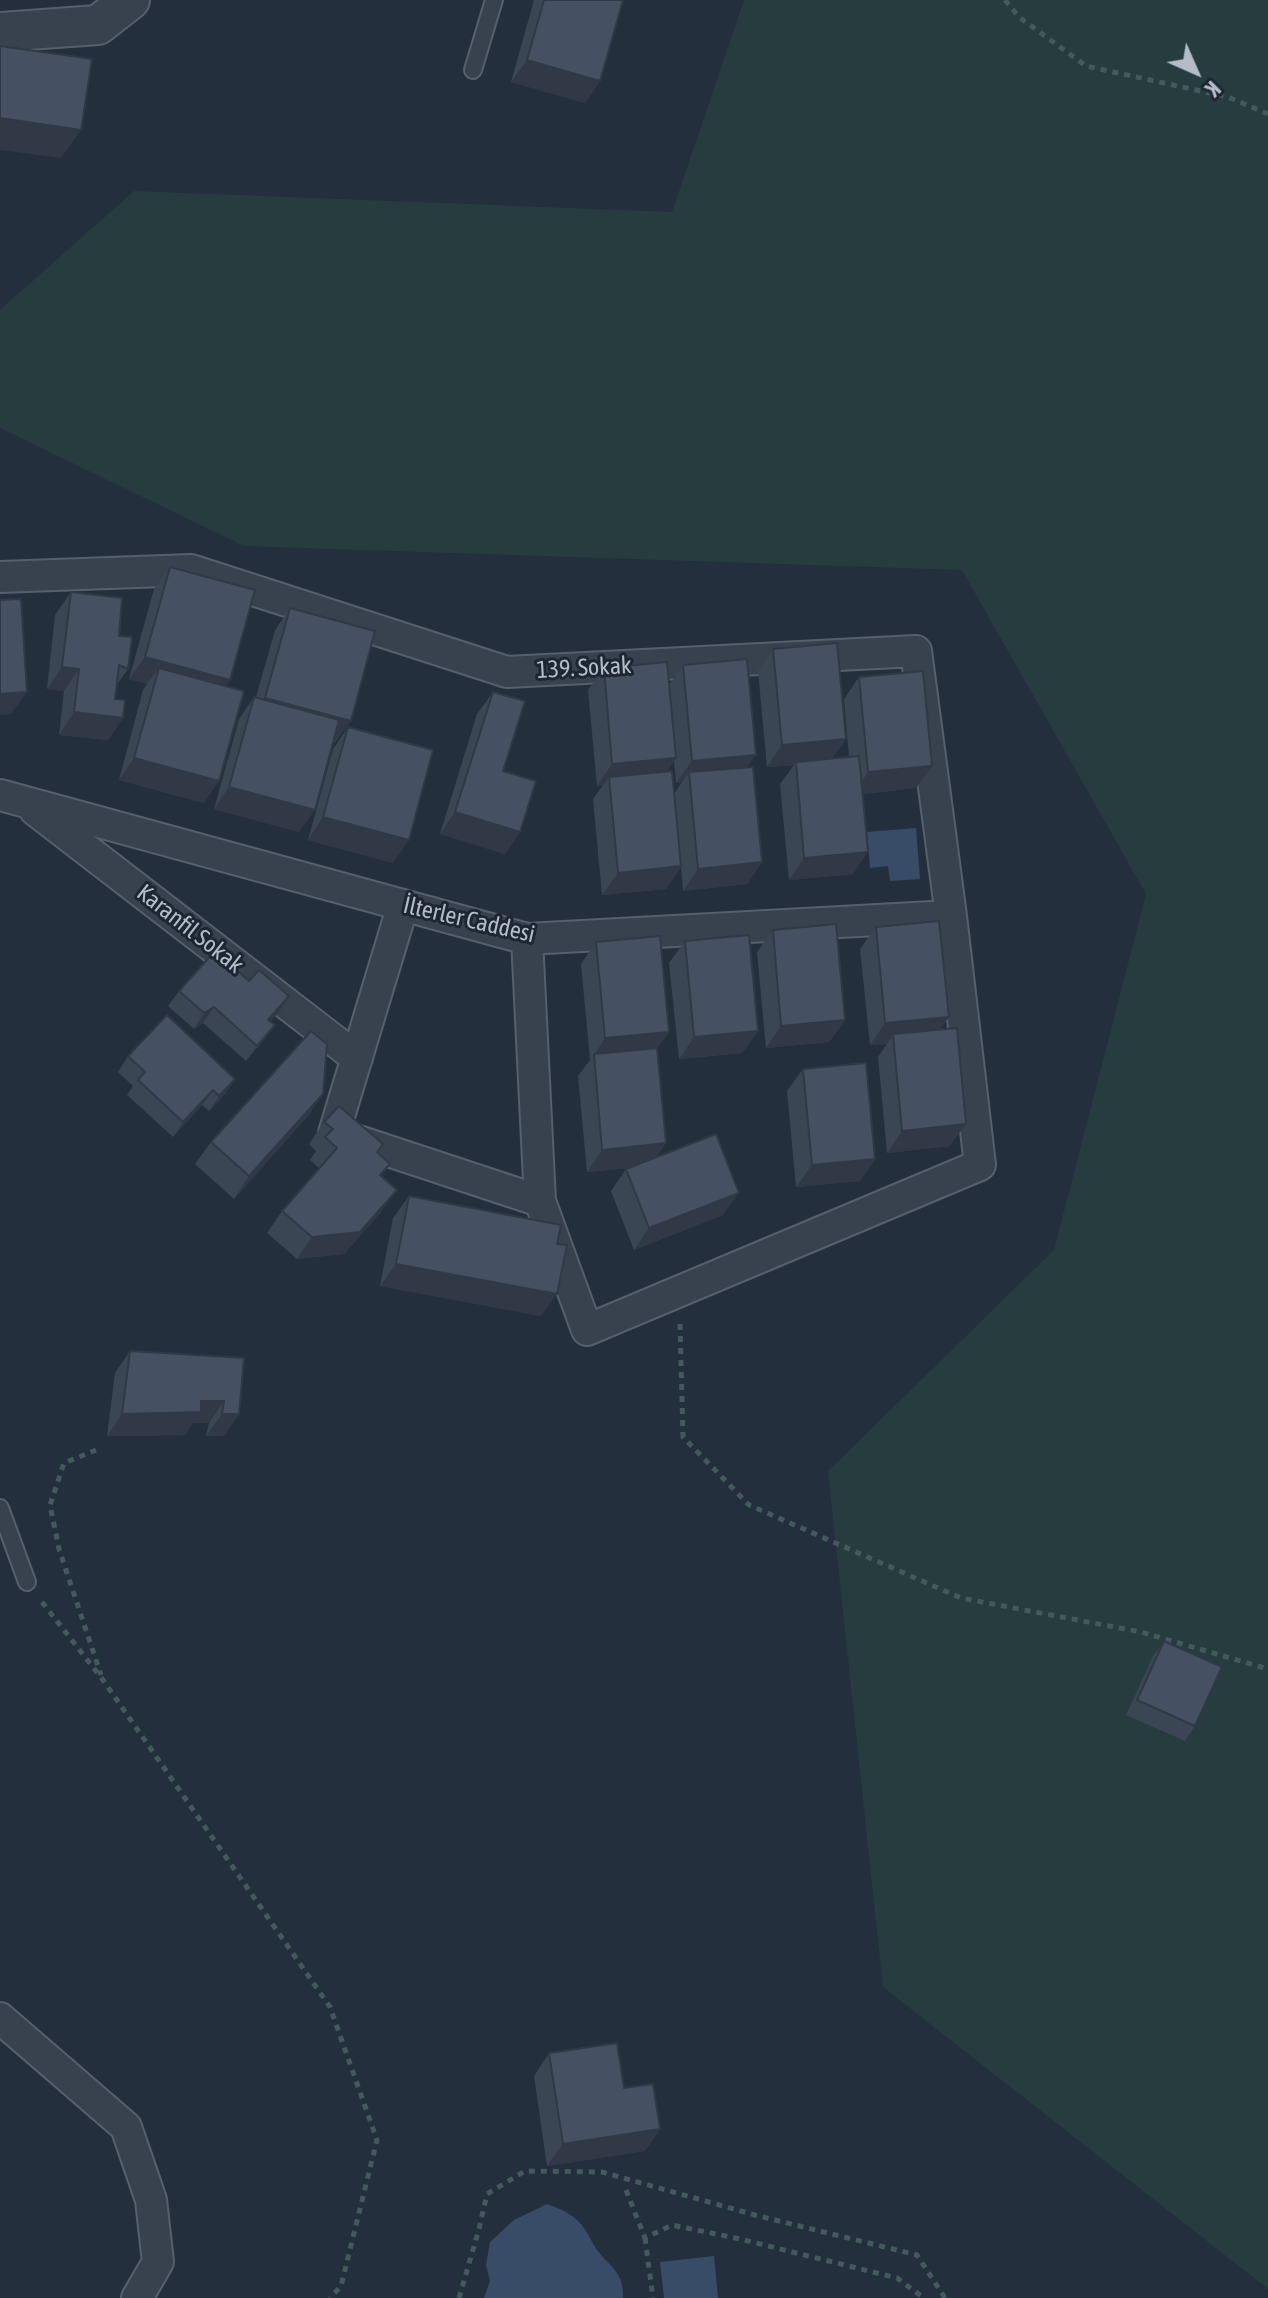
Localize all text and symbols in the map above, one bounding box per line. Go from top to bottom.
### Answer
north arrow [1156,32,1236,112]
text: K [1200,76,1226,102]
street label: 139. Sokak [536,651,632,685]
street label: Karanfil Sokak [131,878,249,980]
street label: İlterler Caddesi [400,891,538,949]

